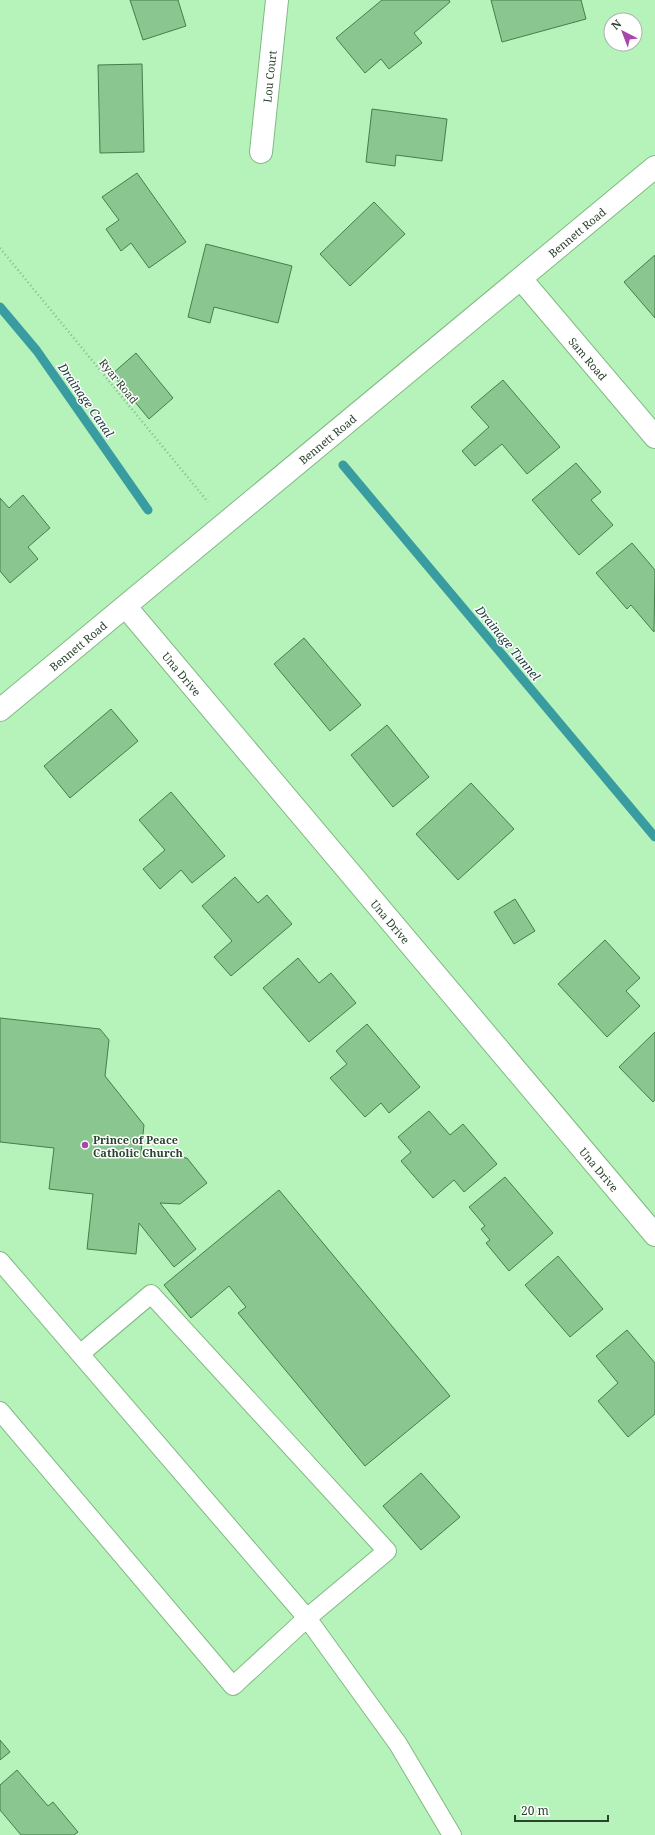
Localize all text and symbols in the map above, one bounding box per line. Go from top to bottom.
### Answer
north arrow [603,12,643,52]
text: N [608,16,624,33]
street label: Lou Court [259,50,279,103]
street label: Bennett Road [545,204,609,260]
street label: Sam Road [566,334,611,383]
street label: Ryar Road [96,355,142,407]
water label: Drainage Canal [54,359,118,441]
street label: Bennett Road [295,410,359,467]
water label: Drainage Tunnel [471,601,545,684]
street label: Bennett Road [46,617,110,674]
street label: Una Drive [159,648,205,699]
street label: Una Drive [368,896,414,947]
place label: Prince of Peace Catholic Church [93,1132,183,1160]
marker: Prince of Peace Catholic Church [80,1140,90,1150]
street label: Una Drive [577,1144,622,1194]
scale bar [515,1797,608,1823]
text: 20 m [521,1802,549,1819]

